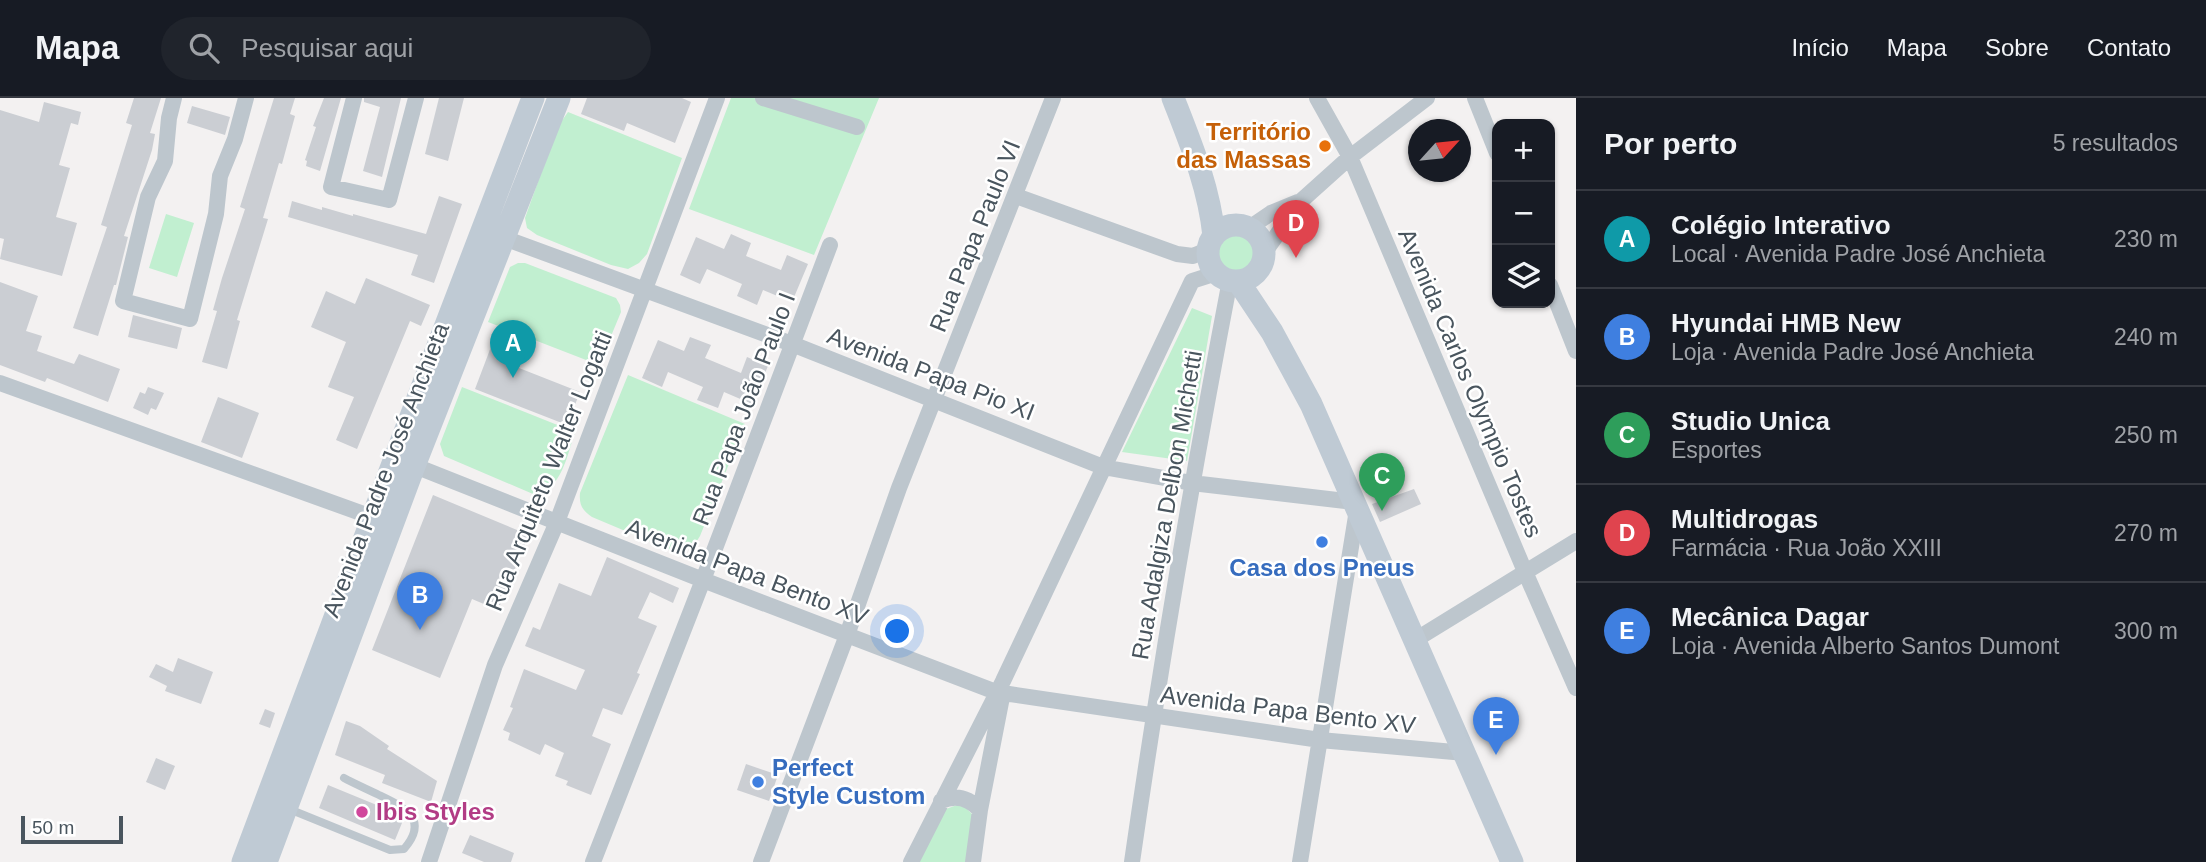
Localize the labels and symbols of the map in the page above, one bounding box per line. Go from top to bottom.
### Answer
place label: Território das Massas [1176,118,1311,173]
north arrow [1408,119,1471,182]
street label: Rua Papa Paulo VI [924,136,1025,336]
marker: Território das Massas [1317,138,1333,154]
pin: D [1273,200,1319,258]
street label: Avenida Carlos Olympio Tostes [1393,224,1548,541]
street label: Rua Papa João Paulo I [687,289,800,529]
street label: Avenida Padre José Anchieta [317,318,454,621]
pin: A [490,320,536,378]
street label: Avenida Papa Pio XI [824,322,1039,426]
street label: Rua Arquiteto Walter Logatti [479,326,619,616]
street label: Rua Adalgiza Delbon Michetti [1126,348,1207,662]
pin: C [1359,453,1405,511]
street label: Avenida Papa Bento XV [622,513,872,630]
marker: Casa dos Pneus [1314,534,1330,550]
place label: Casa dos Pneus [1229,554,1415,581]
pin: B [397,572,443,630]
your location [880,614,914,648]
street label: Avenida Papa Bento XV [1159,680,1417,739]
pin: E [1473,697,1519,755]
place label: Perfect Style Custom [772,754,925,809]
marker: Perfect Style Custom [750,774,766,790]
place label: Ibis Styles [376,798,495,825]
marker: Ibis Styles [354,804,370,820]
scale bar [21,813,122,845]

